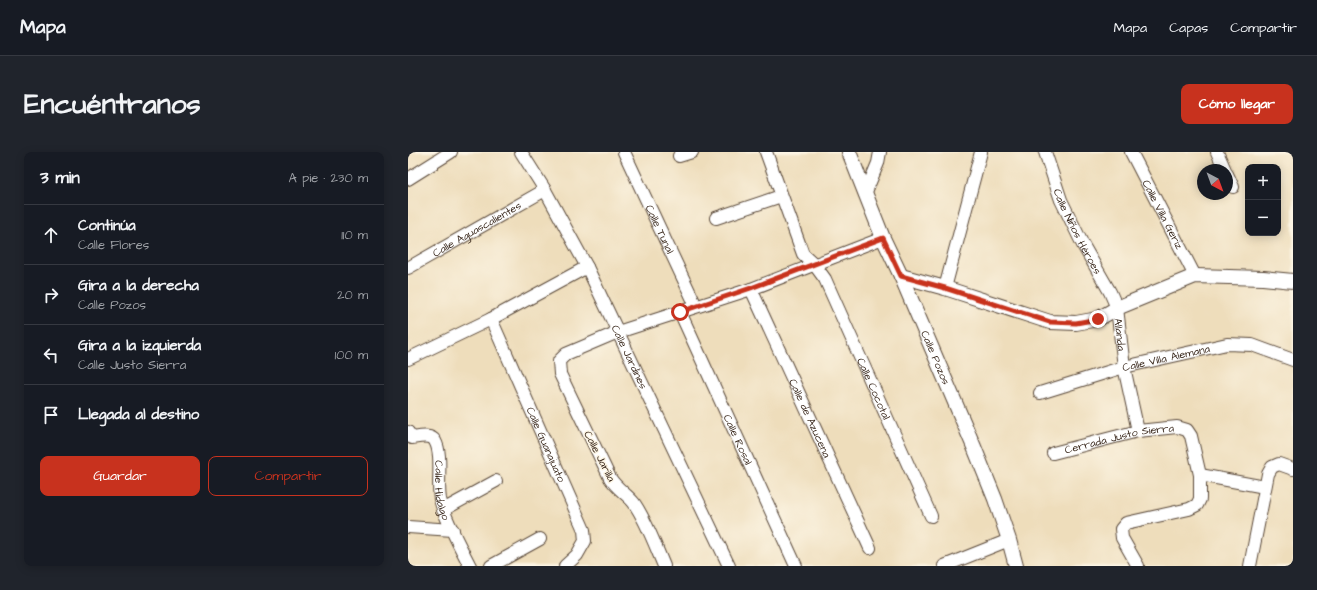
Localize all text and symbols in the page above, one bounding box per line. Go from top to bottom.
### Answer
text: Mapa [20,14,66,41]
text: Mapa [1114,18,1147,38]
text: Capas [1169,18,1208,38]
text: Compartir [1230,18,1297,38]
button: Cómo llegar [1181,84,1293,124]
text: Encuéntranos [24,85,200,124]
north arrow [1197,164,1233,200]
map controls [1245,164,1281,236]
button: + [1245,164,1281,200]
text: 3 min [40,166,80,190]
text: A pie · 230 m [288,169,368,187]
street label: Calle Villa Geriz [1139,177,1187,252]
street label: Calle Niños Héroes [1050,187,1105,277]
street label: Calle Aguascalientes [430,198,524,261]
button: − [1245,200,1281,236]
street label: Calle Tunal [642,202,678,256]
text: Continúa [78,215,136,236]
icon: ahead [40,224,62,246]
text: 110 m [341,226,368,244]
text: Calle Flores [78,236,149,254]
text: Gira a la derecha [78,275,199,296]
icon: right [40,284,62,306]
text: 20 m [337,286,368,304]
text: Calle Pozos [78,296,146,314]
route start [671,303,689,321]
route end [1089,310,1107,328]
street label: Allanda [1110,317,1129,352]
street label: Calle Jardines [608,323,651,392]
street label: Calle Pozos [917,328,954,387]
text: Gira a la izquierda [78,335,201,356]
street label: Calle Villa Alemana [1121,341,1212,375]
icon: left [40,344,62,366]
text: 100 m [335,346,368,364]
text: Calle Justo Sierra [78,356,186,374]
street label: Calle Cocotal [853,356,894,422]
street label: Calle de Azucena [785,376,835,461]
icon: arrive [40,404,62,426]
text: Llegada al destino [78,404,199,425]
street label: Calle Guanajuato [523,404,569,485]
street label: Calle Rosal [720,412,756,468]
street label: Cerrada Justo Sierra [1063,420,1175,458]
street label: Calle Jarilla [580,428,619,485]
button: Guardar [40,456,200,496]
button: Compartir [208,456,368,496]
street label: Calle Hidalgo [431,460,454,523]

